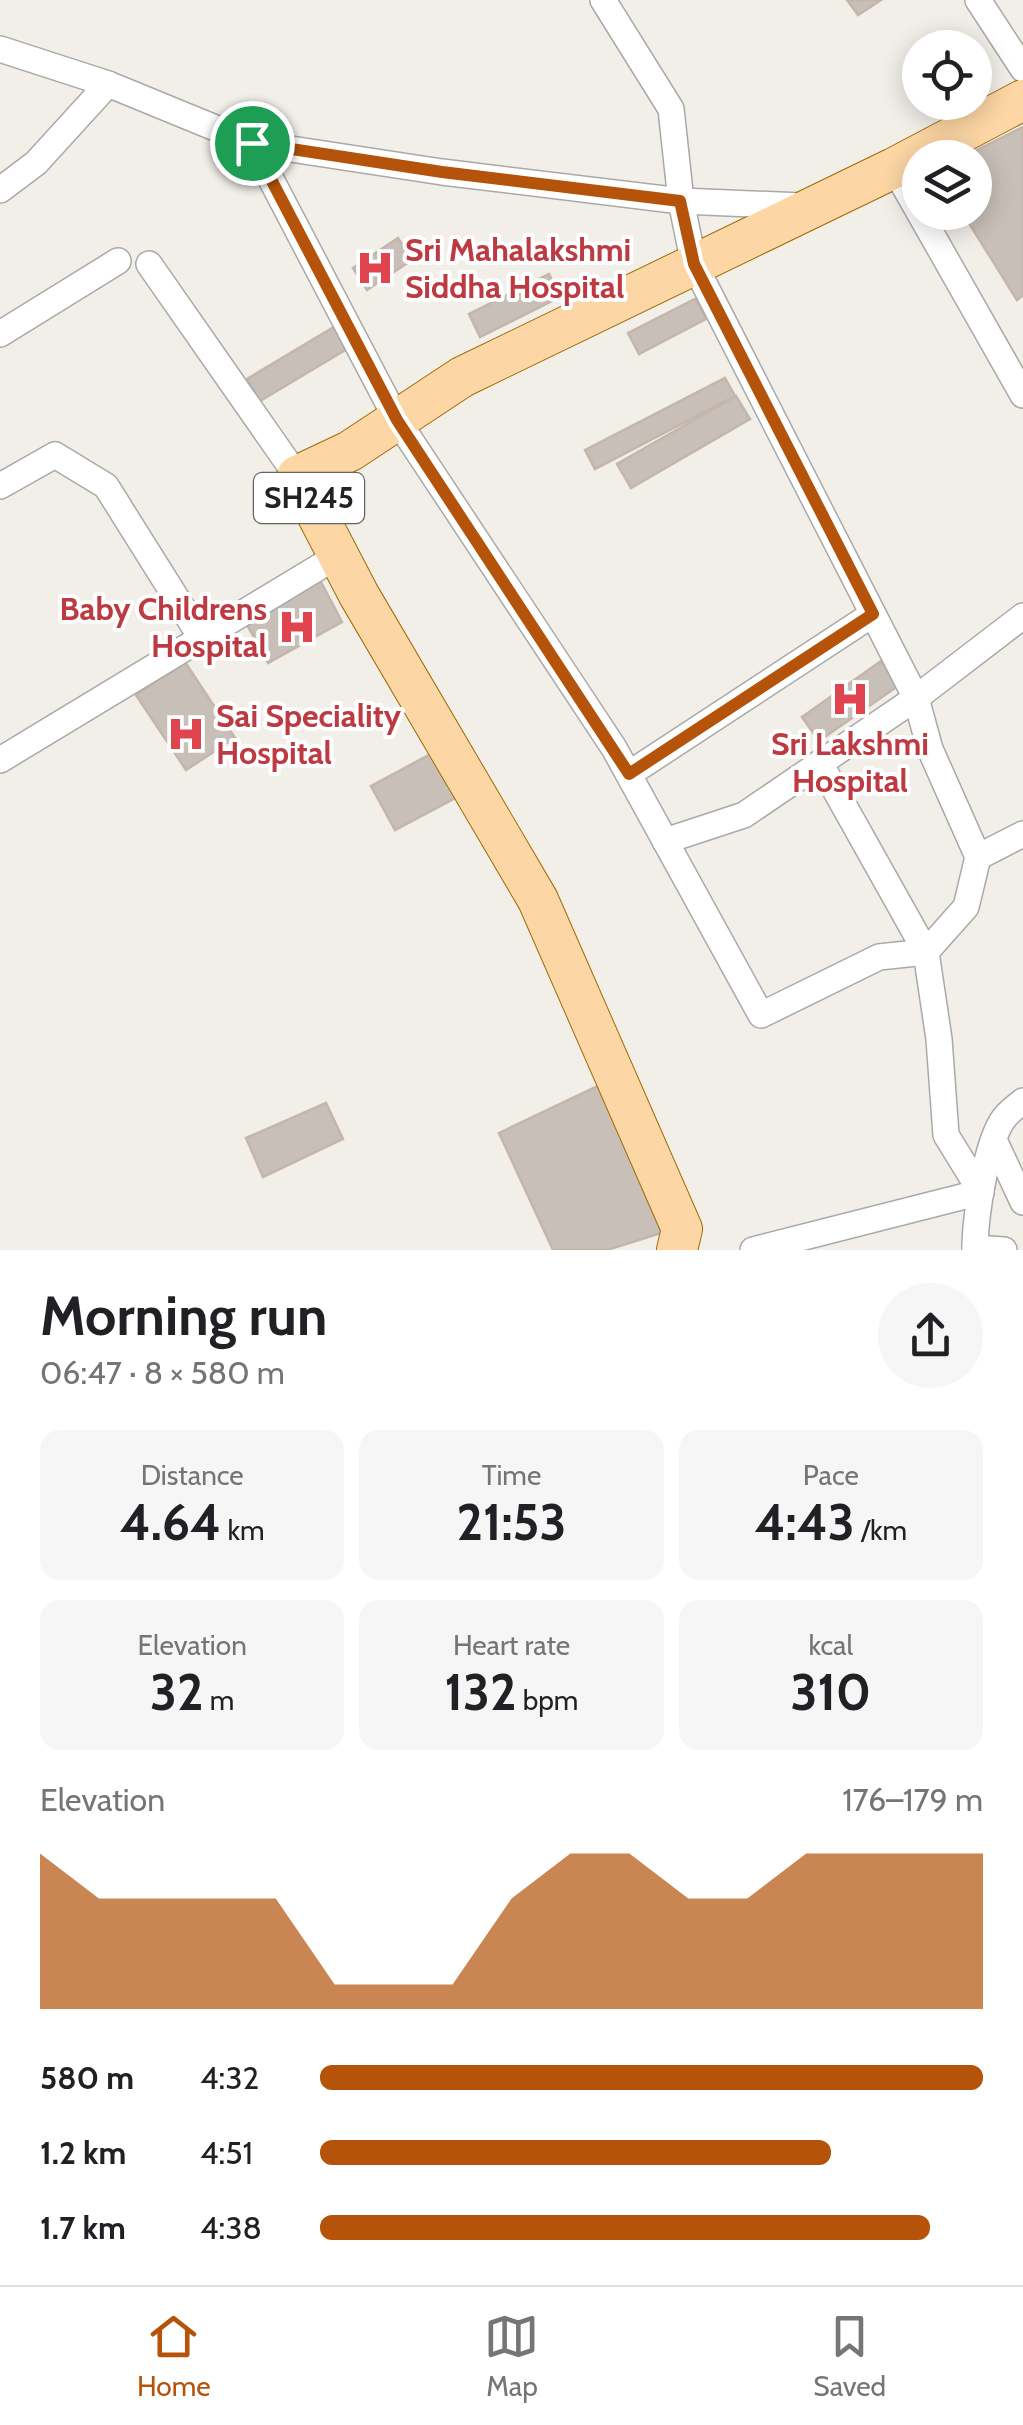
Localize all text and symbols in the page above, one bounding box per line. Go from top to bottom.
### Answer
map controls [902,30,992,230]
button: locate [902,30,992,120]
pin [210,101,295,186]
icon: arrive [225,116,280,171]
button: layers [902,140,992,230]
place label: Sri Mahalakshmi Siddha Hospital [405,230,631,306]
hospital icon: Sri Mahalakshmi Siddha Hospital [354,247,396,289]
road number: SH245 [254,473,364,523]
place label: Baby Childrens Hospital [59,589,267,665]
hospital icon: Baby Childrens Hospital [276,606,318,648]
hospital icon: Sri Lakshmi Hospital [829,678,871,720]
place label: Sai Speciality Hospital [216,696,402,772]
hospital icon: Sai Speciality Hospital [165,713,207,755]
place label: Sri Lakshmi Hospital [771,724,929,800]
text: Morning run [40,1282,327,1349]
button: share [878,1283,983,1388]
text: 06:47 · 8 × 580 m [40,1353,285,1392]
text: Distance [141,1458,244,1492]
text: Time [482,1458,541,1492]
text: Pace [803,1458,859,1492]
text: 4.64 [120,1492,221,1553]
text: 21:53 [457,1492,566,1553]
text: 4:43 [755,1492,855,1553]
text: km [221,1513,265,1547]
text: /km [855,1513,907,1547]
text: Elevation [137,1628,247,1662]
text: Heart rate [453,1628,570,1662]
text: kcal [808,1628,853,1662]
text: 32 [150,1662,203,1723]
text: 132 [445,1662,516,1723]
text: 310 [790,1662,871,1723]
text: m [203,1683,234,1717]
text: bpm [516,1683,578,1717]
text: Elevation [40,1780,165,1819]
text: 176–179 m [842,1780,983,1819]
text: 580 m [40,2058,134,2097]
text: 4:32 [200,2058,259,2097]
text: 1.2 km [40,2133,126,2172]
text: 4:51 [200,2133,253,2172]
text: 1.7 km [40,2208,126,2247]
text: 4:38 [200,2208,262,2247]
tab: Home [137,2309,211,2403]
tab: Map [484,2309,539,2403]
tab: Saved [813,2309,886,2403]

